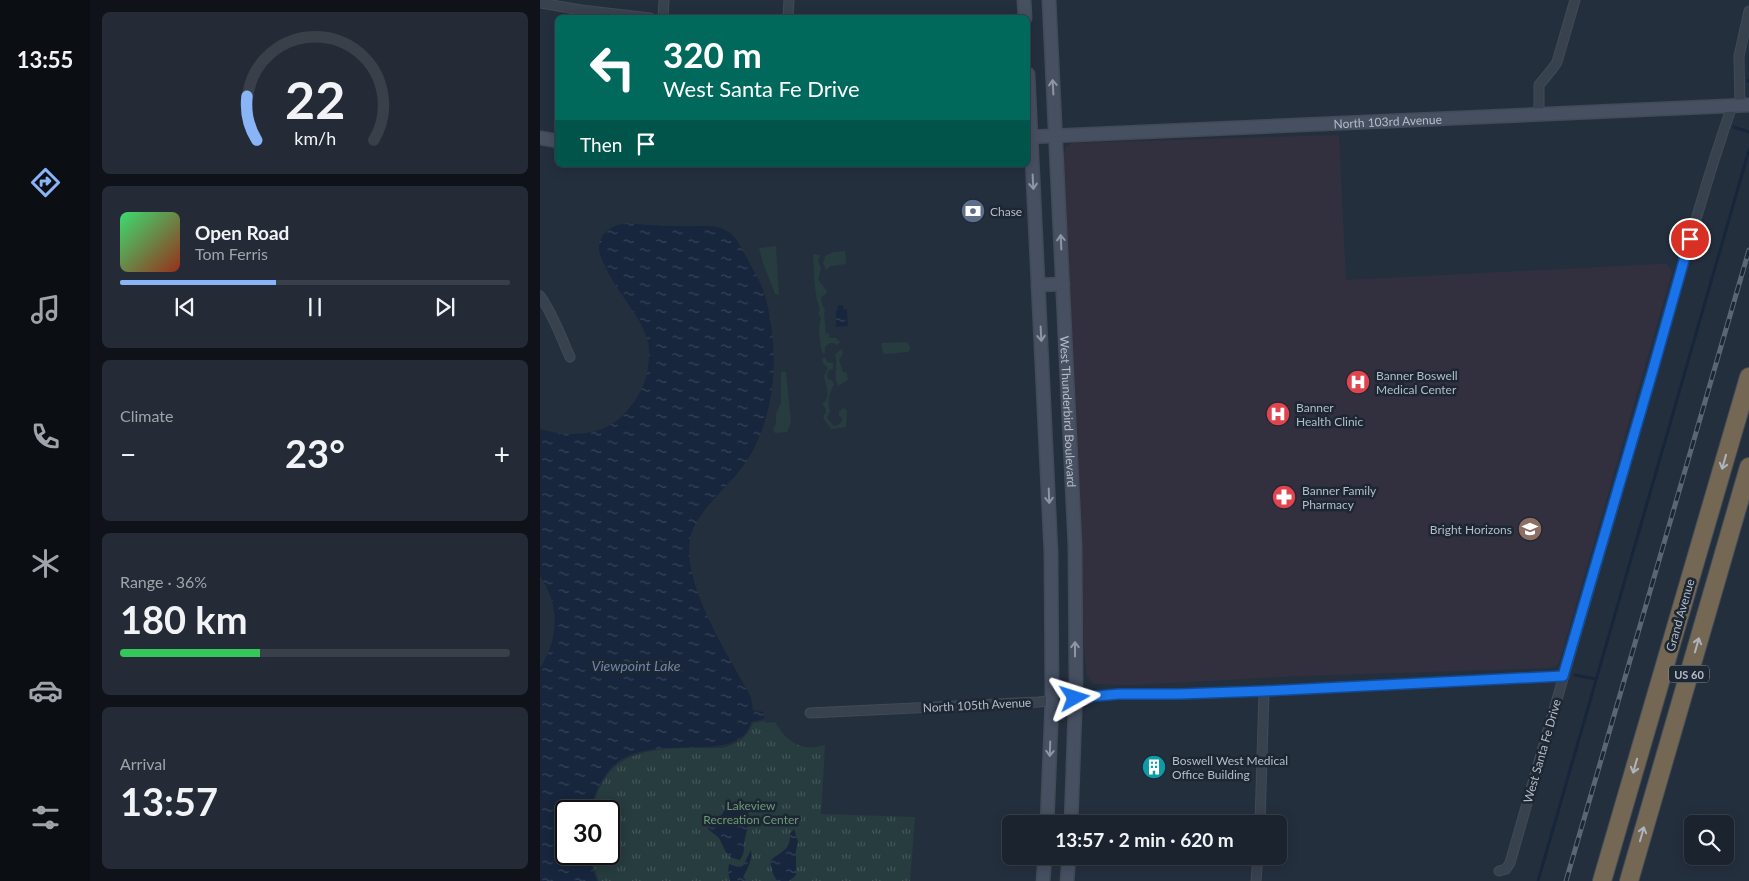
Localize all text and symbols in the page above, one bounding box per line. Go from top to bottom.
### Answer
text: 320 m [663,33,762,75]
icon: left [580,35,645,100]
text: 13:55 [17,46,73,73]
text: 22 [285,68,345,130]
text: West Santa Fe Drive [663,75,860,102]
one-way arrow [1049,79,1058,95]
street label: North 103rd Avenue [1333,111,1442,131]
text: km/h [294,127,336,149]
icon: arrive [632,130,660,158]
text: Then [580,133,622,156]
icon: directions [28,165,63,200]
one-way arrow [1029,174,1038,190]
bank icon: Chase [960,198,986,224]
place label: Chase [990,204,1022,219]
pin [1669,218,1711,260]
text: Open Road [195,221,289,244]
icon: arrive [1676,225,1704,253]
one-way arrow [1056,234,1065,250]
text: Tom Ferris [195,244,268,263]
icon: music [28,292,63,327]
icon: previous [171,293,199,321]
icon: pause [301,293,329,321]
icon: next [431,293,459,321]
one-way arrow [1036,325,1045,341]
street label: West Thunderbird Boulevard [1057,335,1080,488]
place label: Banner Boswell Medical Center [1376,368,1458,397]
hospital icon: Banner Boswell Medical Center [1345,369,1371,395]
place label: Banner Health Clinic [1296,400,1363,429]
hospital icon: Banner Health Clinic [1265,401,1291,427]
text: Climate [120,406,173,425]
icon: phone [28,419,63,454]
text: 23° [285,430,345,476]
text: − [120,437,136,471]
text: + [494,437,510,471]
one-way arrow [1719,454,1729,470]
place label: Banner Family Pharmacy [1302,483,1377,512]
pharmacy icon: Banner Family Pharmacy [1271,484,1297,510]
one-way arrow [1044,488,1053,504]
school or university icon: Bright Horizons [1517,516,1543,542]
place label: Bright Horizons [1430,522,1512,537]
icon: climate [28,546,63,581]
text: Range · 36% [120,572,207,591]
street label: Grand Avenue [1662,577,1698,653]
text: 180 km [120,596,248,642]
one-way arrow [1693,637,1703,653]
one-way arrow [1070,641,1080,658]
water label: Viewpoint Lake [592,657,681,674]
road number: US 60 [1669,666,1709,682]
position arrow [1048,671,1100,723]
icon: car [28,673,63,708]
street label: North 105th Avenue [922,695,1032,715]
street label: West Santa Fe Drive [1520,697,1564,805]
one-way arrow [1045,740,1055,757]
place label: Boswell West Medical Office Building [1172,753,1288,782]
text: Arrival [120,754,166,773]
building icon: Boswell West Medical Office Building [1141,754,1167,780]
one-way arrow [1630,757,1640,773]
text: 13:57 [120,778,218,824]
park label: Lakeview Recreation Center [703,798,799,827]
icon: filters [28,800,63,835]
speed limit sign: 30 [555,800,620,865]
map controls [1684,815,1734,865]
button: search [1684,815,1734,865]
one-way arrow [1638,827,1648,843]
text: 13:57 · 2 min · 620 m [1055,828,1234,851]

